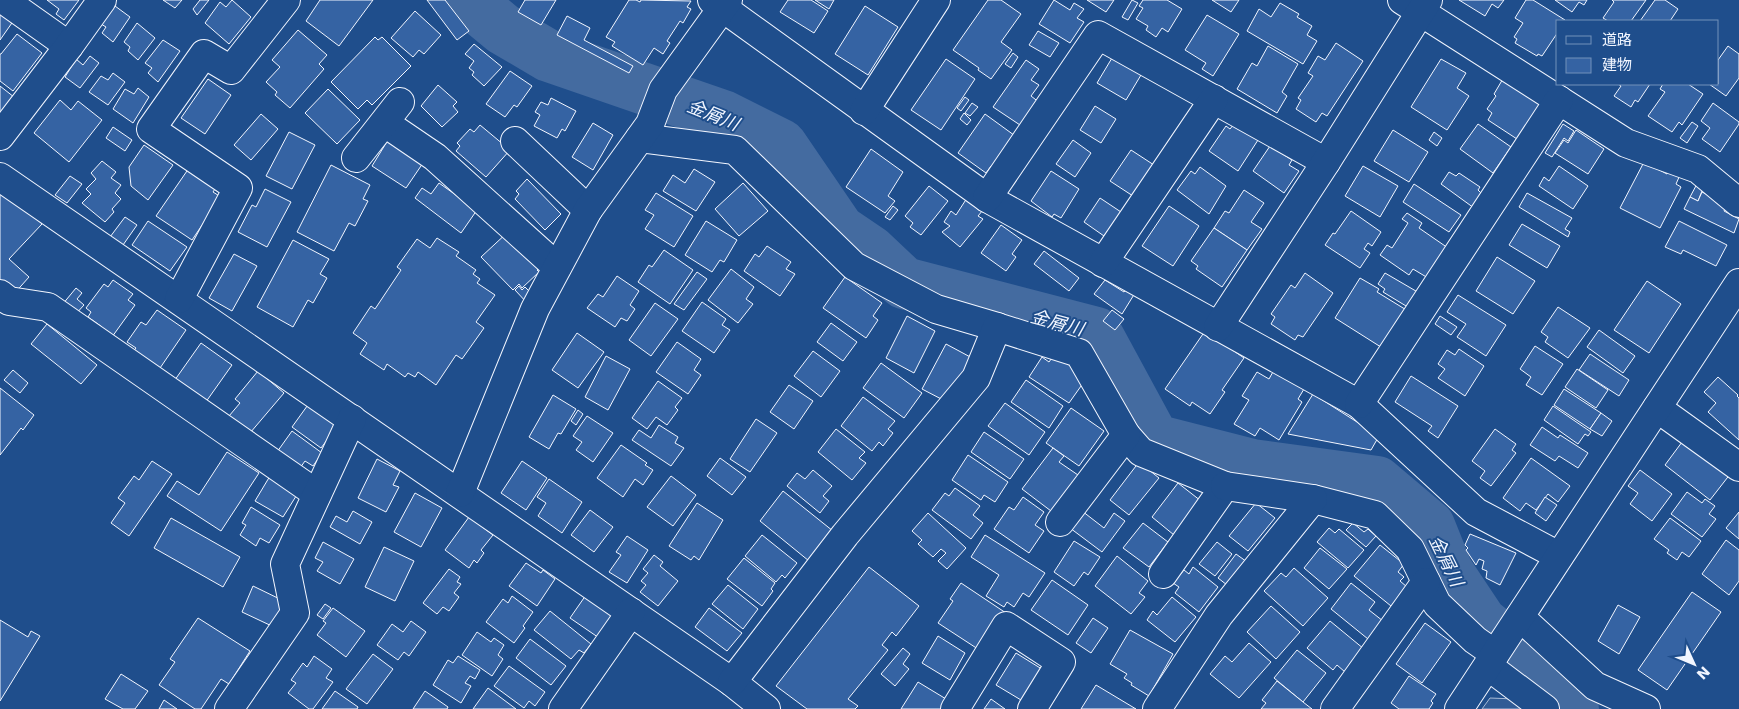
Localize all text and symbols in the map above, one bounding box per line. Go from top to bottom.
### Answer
legend [1556,20,1719,85]
text: 道路 [1602,31,1632,49]
text: 建物 [1602,56,1632,74]
water label: 金屑川 [684,95,744,135]
water label: 金屑川 [1028,305,1088,340]
water label: 金屑川 [1425,532,1469,591]
north arrow [1669,639,1719,689]
text: N [1694,663,1713,683]

